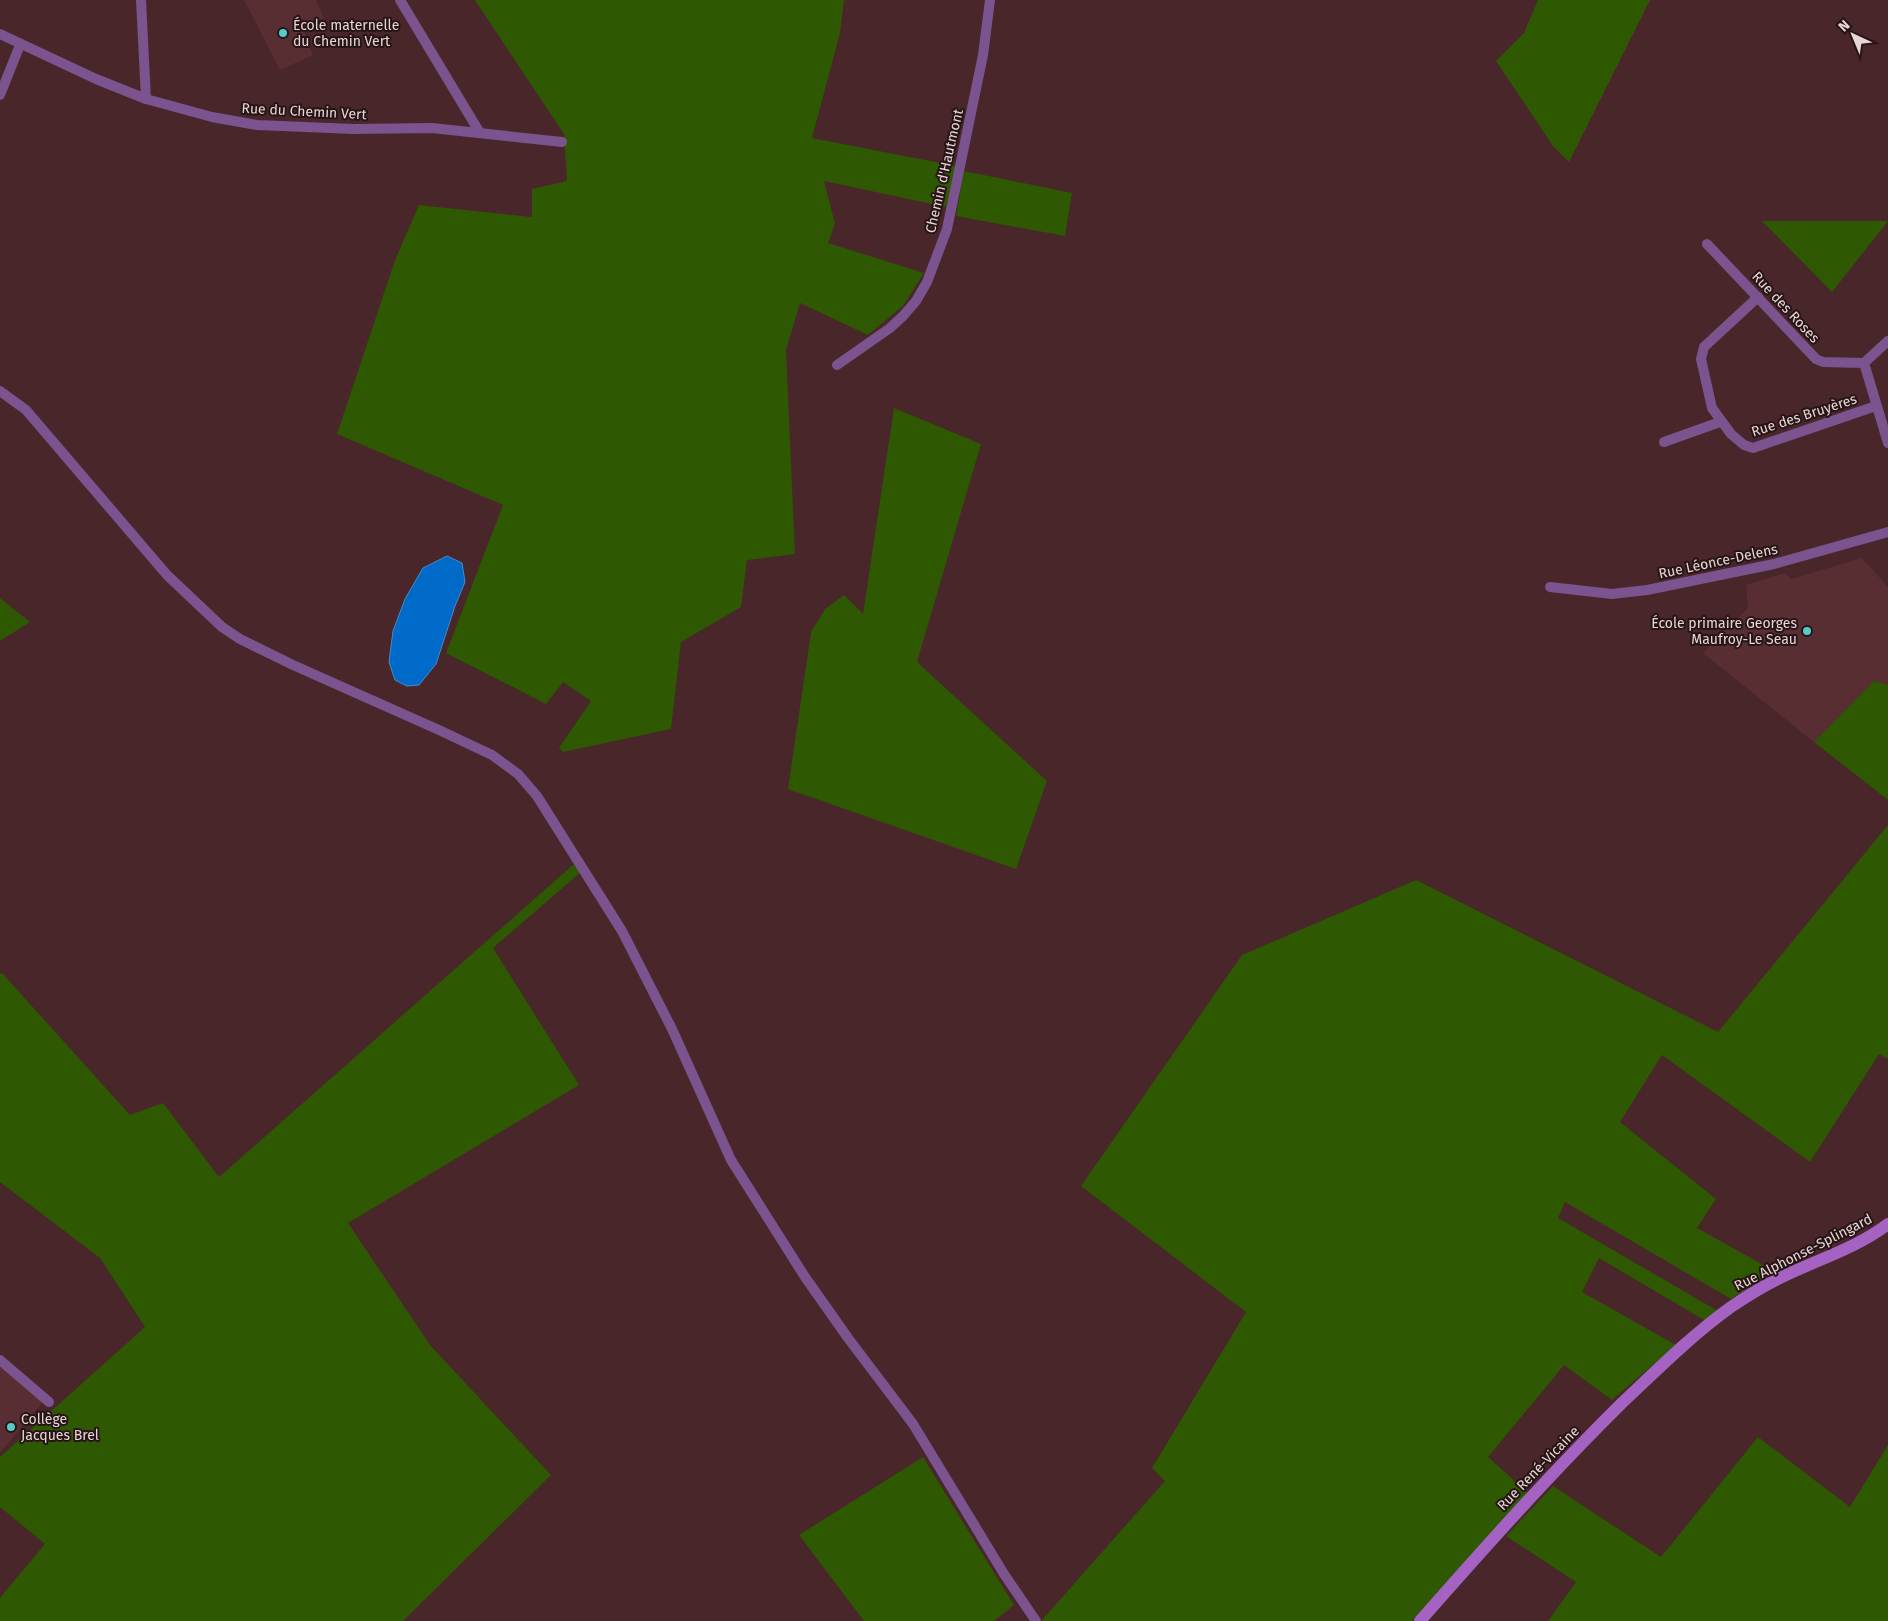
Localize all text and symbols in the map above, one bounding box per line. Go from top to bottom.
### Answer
north arrow [1828,10,1878,60]
place label: École maternelle du Chemin Vert [293,16,399,50]
text: N [1835,17,1854,35]
marker: École maternelle du Chemin Vert [277,27,289,39]
street label: Rue du Chemin Vert [241,100,368,123]
street label: Chemin d'Hautmont [922,107,967,235]
street label: Rue des Roses [1748,268,1823,347]
street label: Rue des Bruyères [1749,390,1859,441]
street label: Rue Léonce-Delens [1657,540,1780,582]
place label: École primaire Georges Maufroy-Le Seau [1651,614,1797,648]
marker: École primaire Georges Maufroy-Le Seau [1801,625,1813,637]
street label: Rue Alphonse-Splingard [1731,1210,1875,1295]
place label: Collège Jacques Brel [21,1411,99,1444]
marker: Collège Jacques Brel [5,1421,17,1433]
street label: Rue René-Vicaine [1494,1423,1583,1514]

